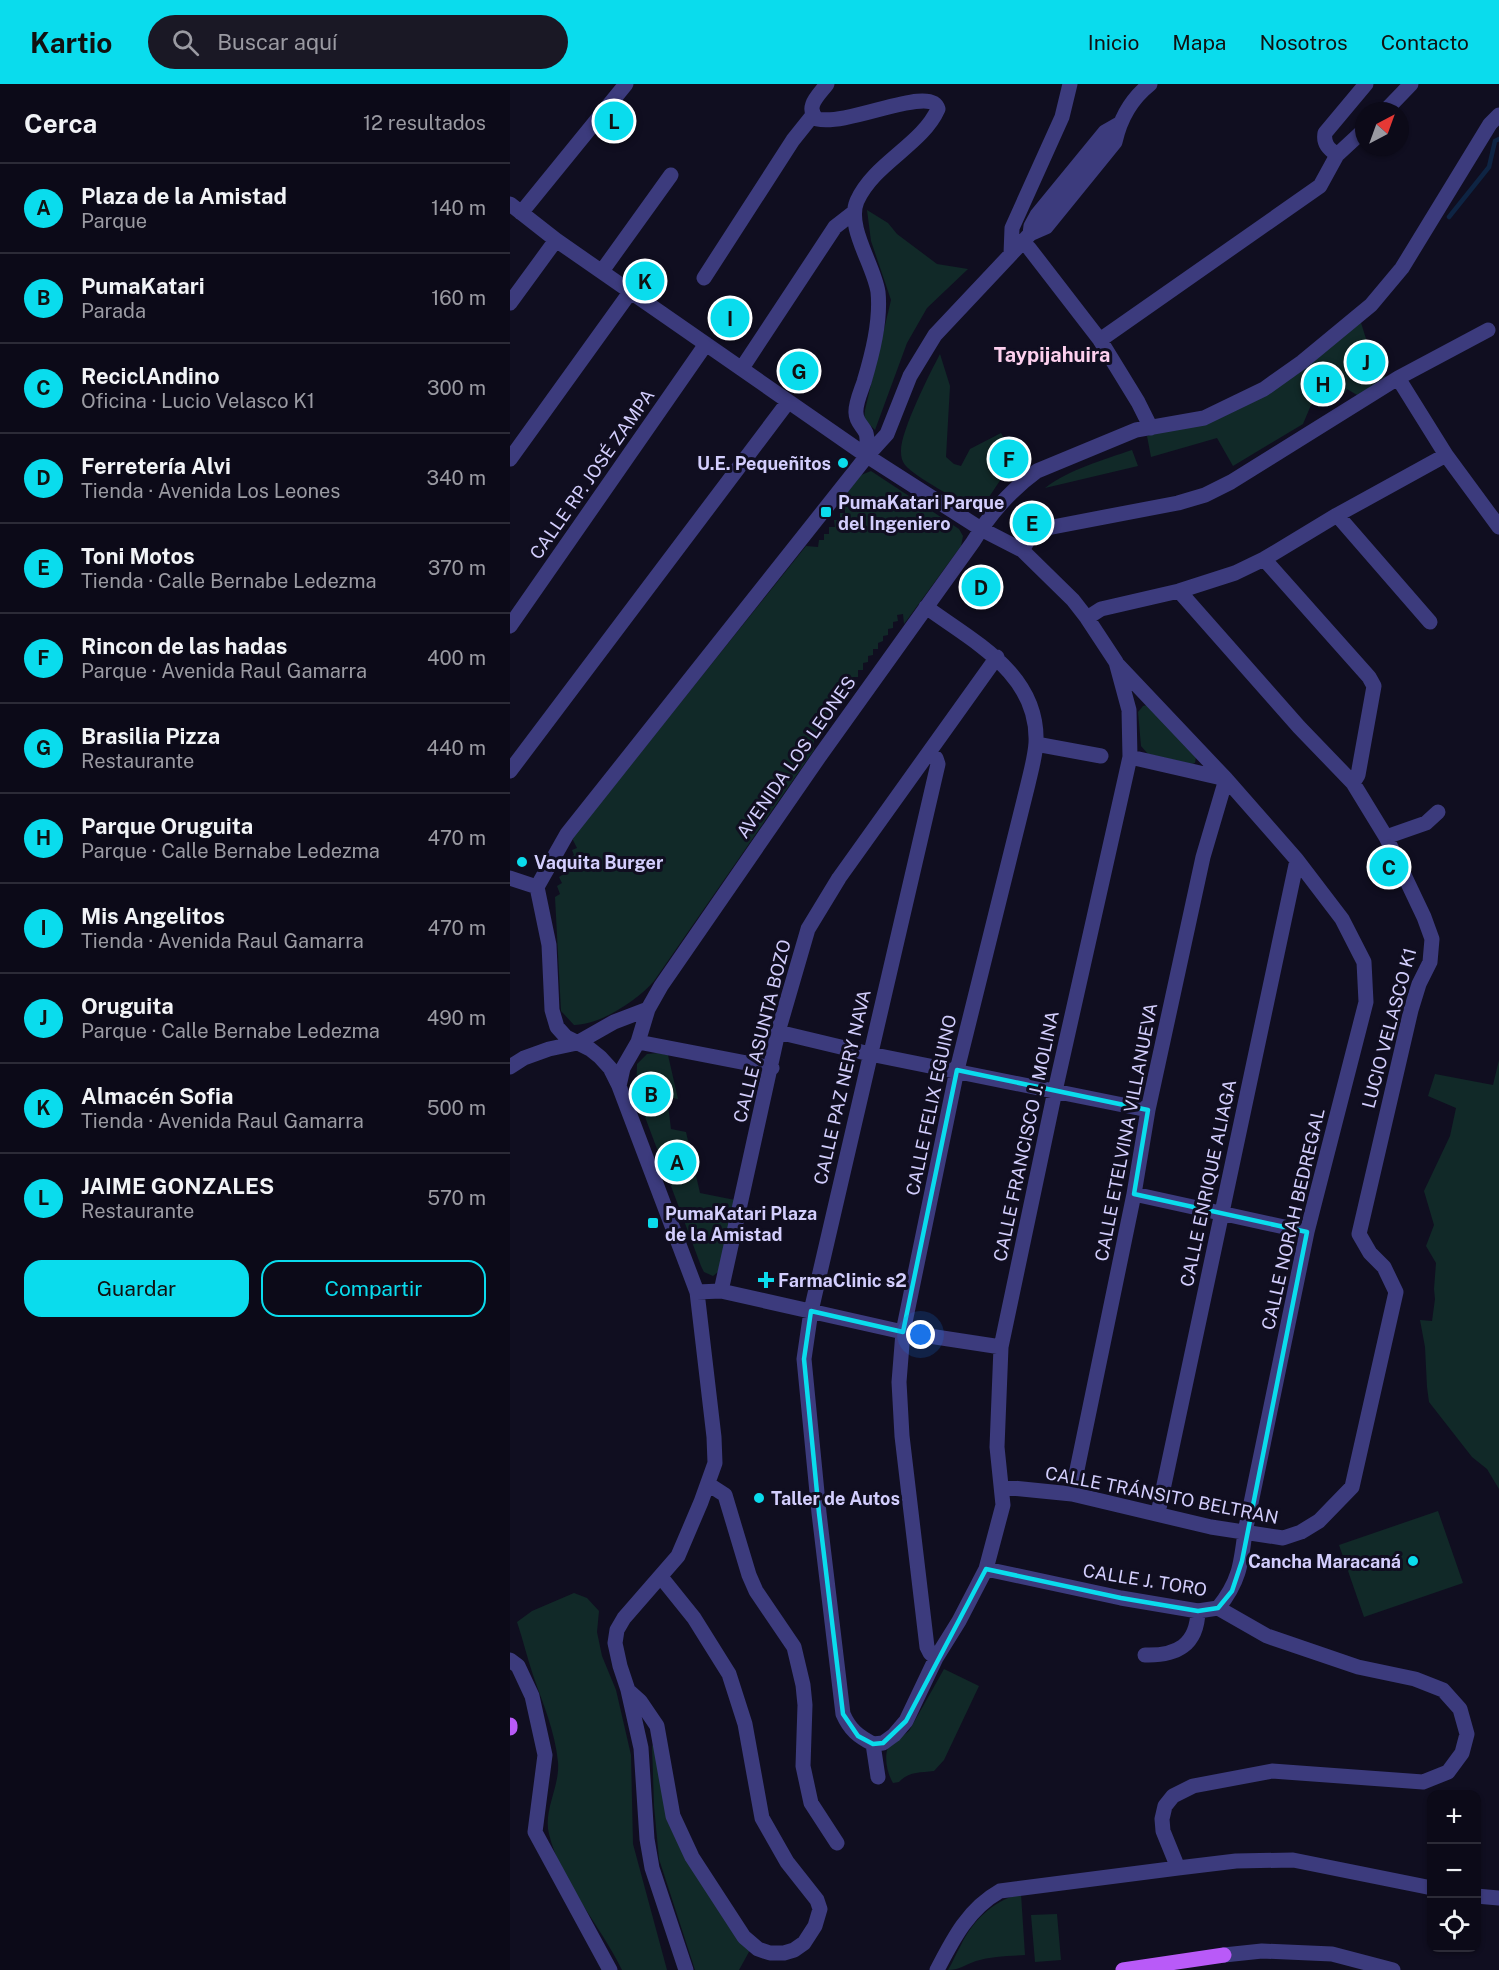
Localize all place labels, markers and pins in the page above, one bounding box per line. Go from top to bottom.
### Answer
pin: L [594,99,634,144]
pin: K [626,258,664,304]
pin: I [710,296,750,340]
pin: J [1346,340,1386,384]
pin: G [780,348,818,394]
pin: H [1304,362,1342,406]
pin: F [990,436,1028,482]
place label: U.E. Pequeñitos [697,453,831,474]
marker: U.E. Pequeñitos [836,456,850,470]
place label: PumaKatari Parque del Ingeniero [838,492,1004,534]
pin: E [1012,500,1052,546]
marker: PumaKatari Parque del Ingeniero [819,505,833,519]
pin: D [962,564,1000,610]
pin: C [1370,844,1408,890]
place label: Vaquita Burger [534,852,664,873]
marker: Vaquita Burger [515,855,529,869]
pin: B [632,1072,670,1116]
pin: A [658,1140,696,1184]
place label: PumaKatari Plaza de la Amistad [665,1203,817,1245]
marker: PumaKatari Plaza de la Amistad [646,1216,660,1230]
place label: FarmaClinic s2 [778,1270,907,1291]
marker: FarmaClinic s2 [759,1273,773,1287]
place label: Taller de Autos [771,1488,900,1509]
marker: Taller de Autos [752,1491,766,1505]
place label: Cancha Maracaná [1248,1551,1401,1572]
marker: Cancha Maracaná [1406,1554,1420,1568]

